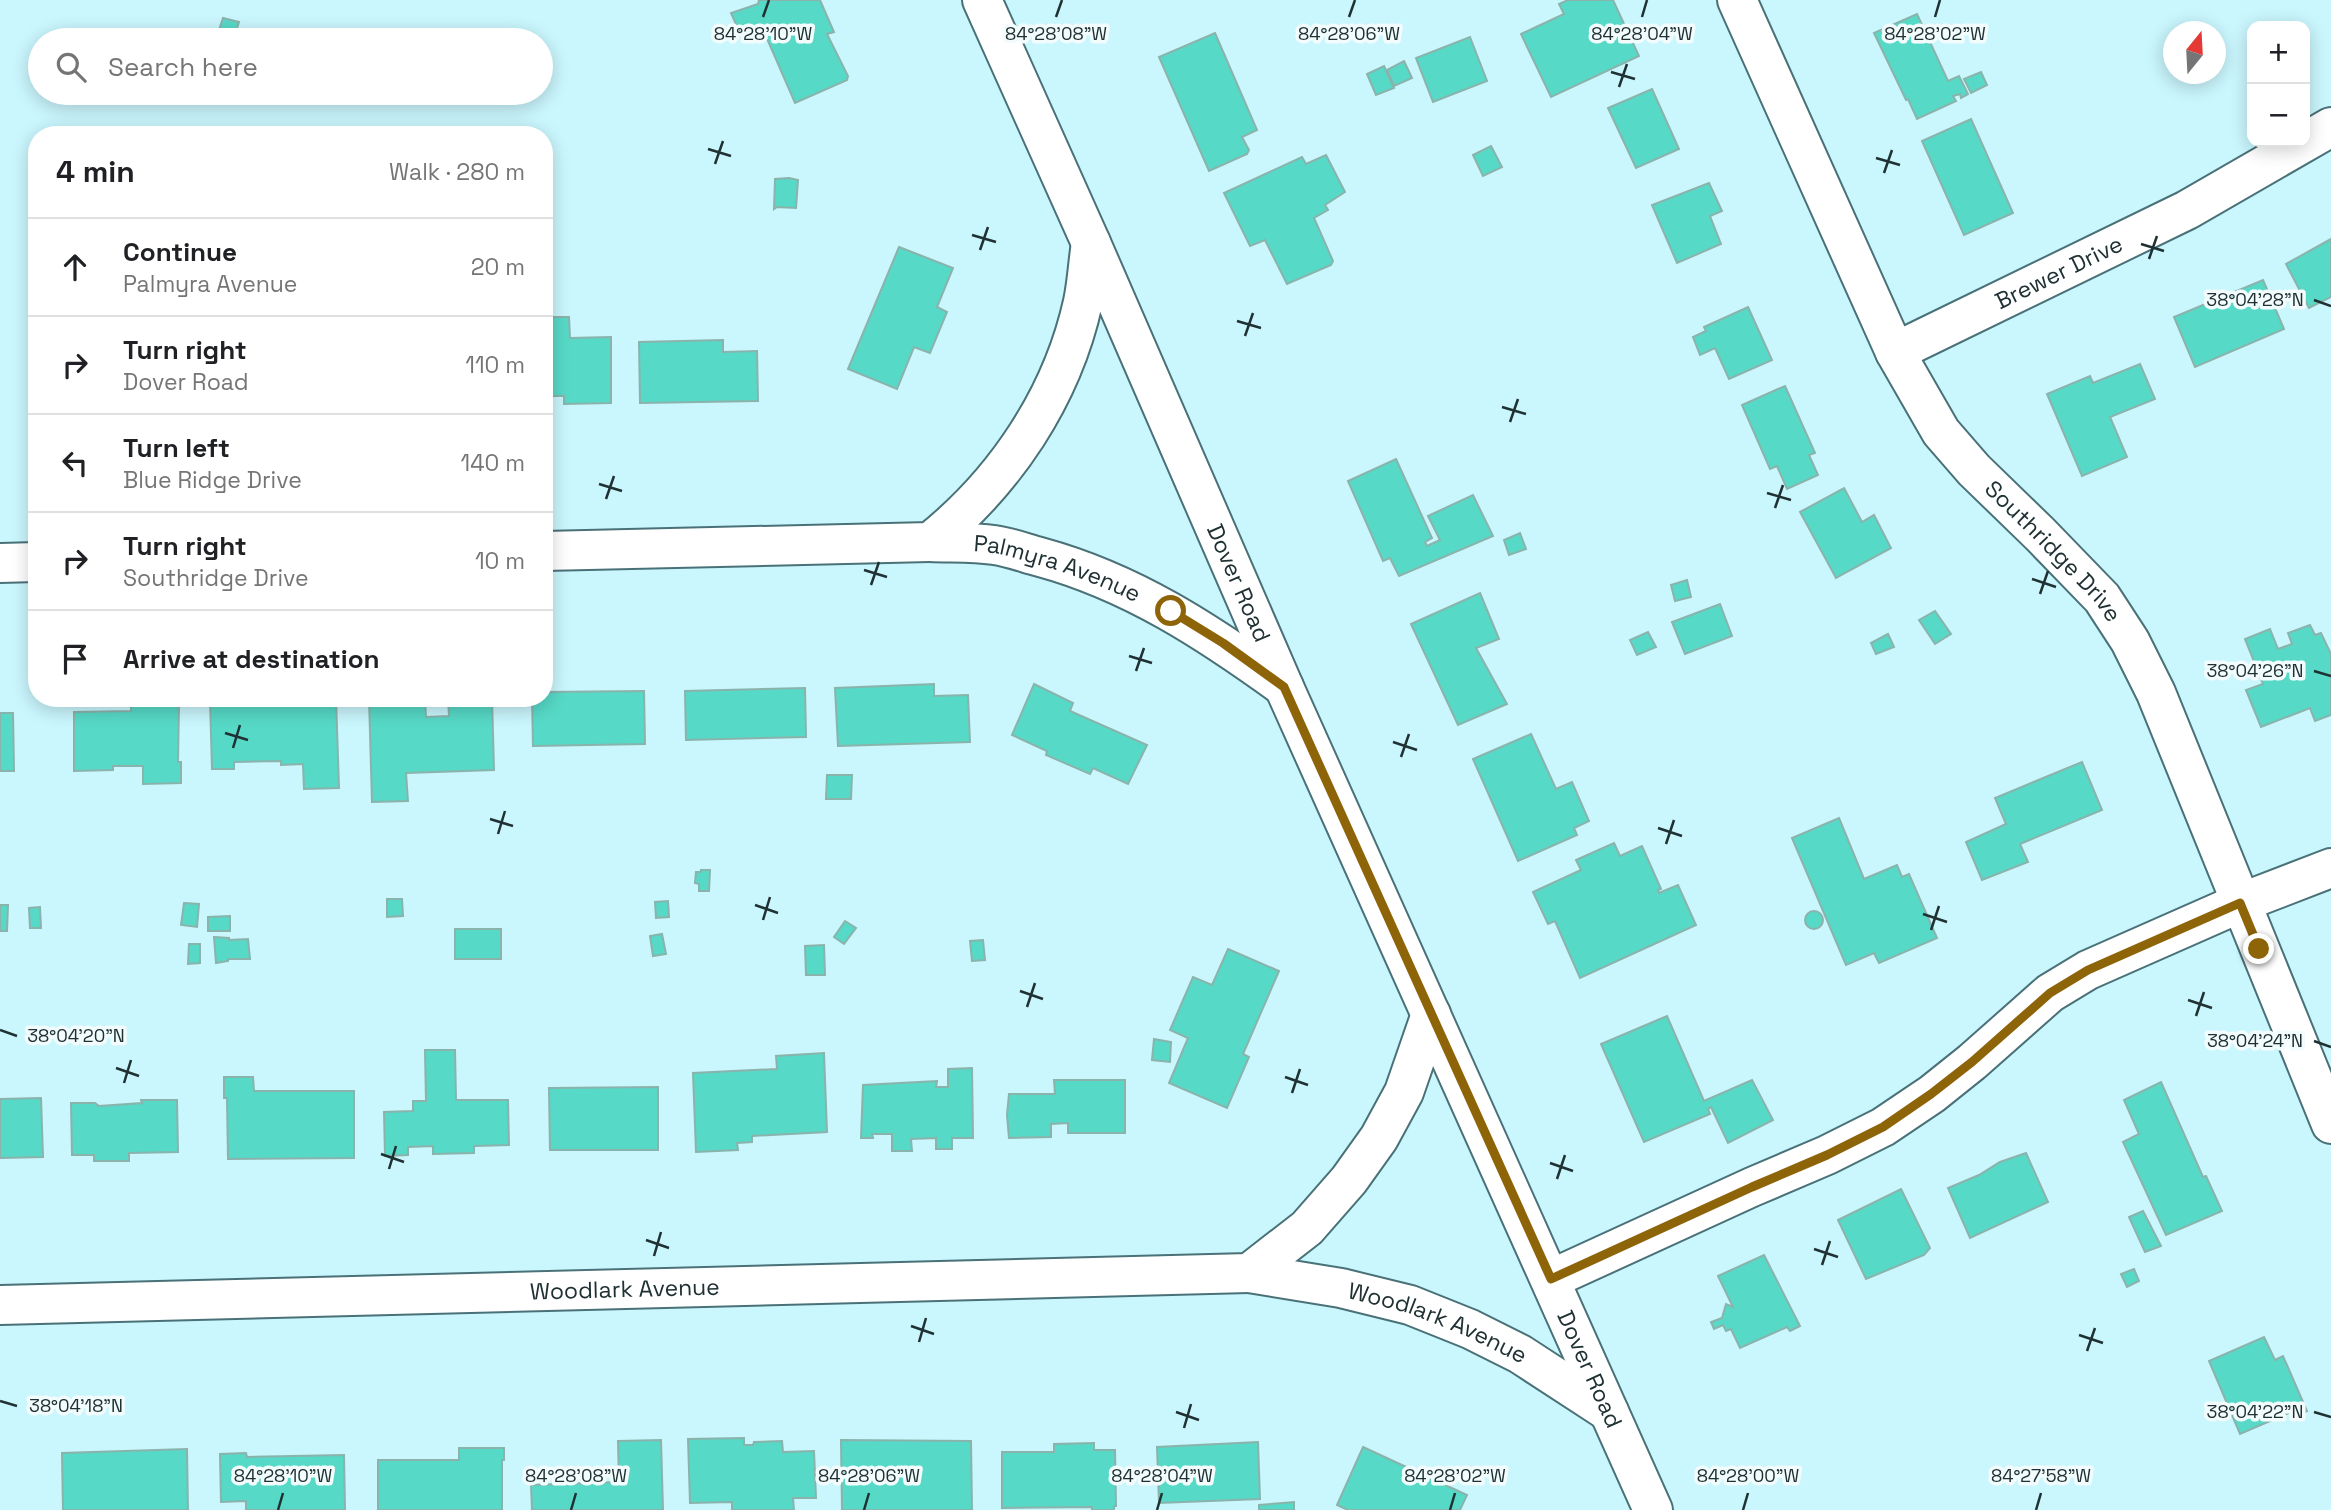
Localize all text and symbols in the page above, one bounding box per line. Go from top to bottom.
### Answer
north arrow [2163,21,2226,84]
map controls [2247,21,2310,147]
button: + [2247,21,2310,84]
text: 84°28'10"W [714,22,812,45]
text: 84°28'08"W [1005,22,1107,45]
text: 84°28'06"W [1298,22,1400,45]
text: 84°28'04"W [1591,22,1693,45]
text: 84°28'02"W [1884,22,1986,45]
search box [28,28,553,105]
icon: search [52,48,90,86]
text: Search here [108,50,258,84]
button: − [2247,84,2310,147]
text: 4 min [56,152,135,191]
text: Walk · 280 m [389,157,525,187]
street label: Brewer Drive [1990,229,2127,316]
text: Continue [123,235,237,269]
icon: ahead [56,248,94,286]
text: 20 m [471,252,525,282]
text: Palmyra Avenue [123,269,297,299]
text: 38°04'28"N [2206,288,2304,311]
text: Turn right [123,333,247,367]
icon: right [56,346,94,384]
text: 110 m [465,350,525,380]
text: Dover Road [123,367,249,397]
text: Turn left [123,431,230,465]
icon: left [56,444,94,482]
text: 140 m [461,448,525,478]
text: Blue Ridge Drive [123,465,302,495]
street label: Southridge Drive [1978,474,2128,627]
street label: Dover Road [1200,519,1278,647]
street label: Palmyra Avenue [973,528,1146,609]
text: Turn right [123,529,247,563]
icon: right [56,542,94,580]
text: 10 m [475,546,525,576]
text: Southridge Drive [123,563,309,593]
route start [1155,595,1186,626]
icon: arrive [56,640,94,678]
text: Arrive at destination [123,642,380,676]
text: 38°04'26"N [2206,659,2304,682]
route end [2243,933,2274,964]
text: 38°04'20"N [27,1024,125,1047]
text: 38°04'24"N [2207,1029,2303,1052]
street label: Woodlark Avenue [530,1272,720,1306]
street label: Woodlark Avenue [1345,1275,1532,1370]
street label: Dover Road [1550,1306,1629,1433]
text: 38°04'18"N [29,1394,123,1417]
text: 38°04'22"N [2207,1400,2303,1423]
text: 84°28'10"W [234,1464,332,1487]
text: 84°28'08"W [525,1464,627,1487]
text: 84°28'06"W [818,1464,920,1487]
text: 84°28'04"W [1111,1464,1213,1487]
text: 84°28'02"W [1404,1464,1506,1487]
text: 84°28'00"W [1697,1464,1799,1487]
text: 84°27'58"W [1991,1464,2091,1487]

